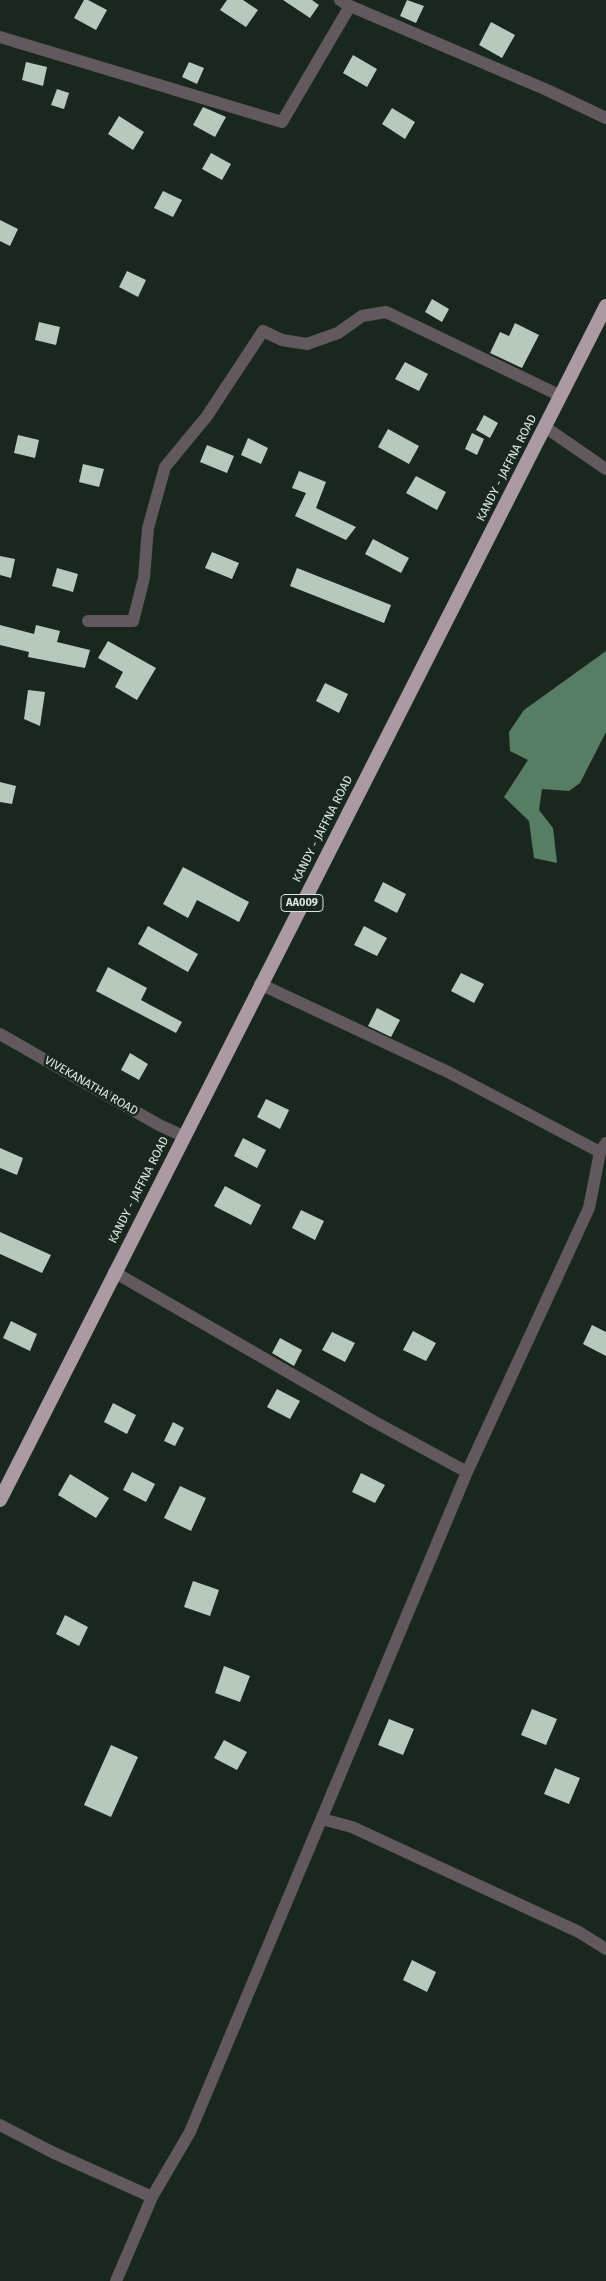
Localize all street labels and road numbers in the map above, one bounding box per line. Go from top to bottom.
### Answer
street label: KANDY - JAFFNA ROAD [474,412,540,524]
street label: KANDY - JAFFNA ROAD [290,773,356,885]
road number: AA009 [281,894,323,911]
street label: VIVEKANATHA ROAD [41,1053,141,1119]
street label: KANDY - JAFFNA ROAD [106,1134,172,1246]

